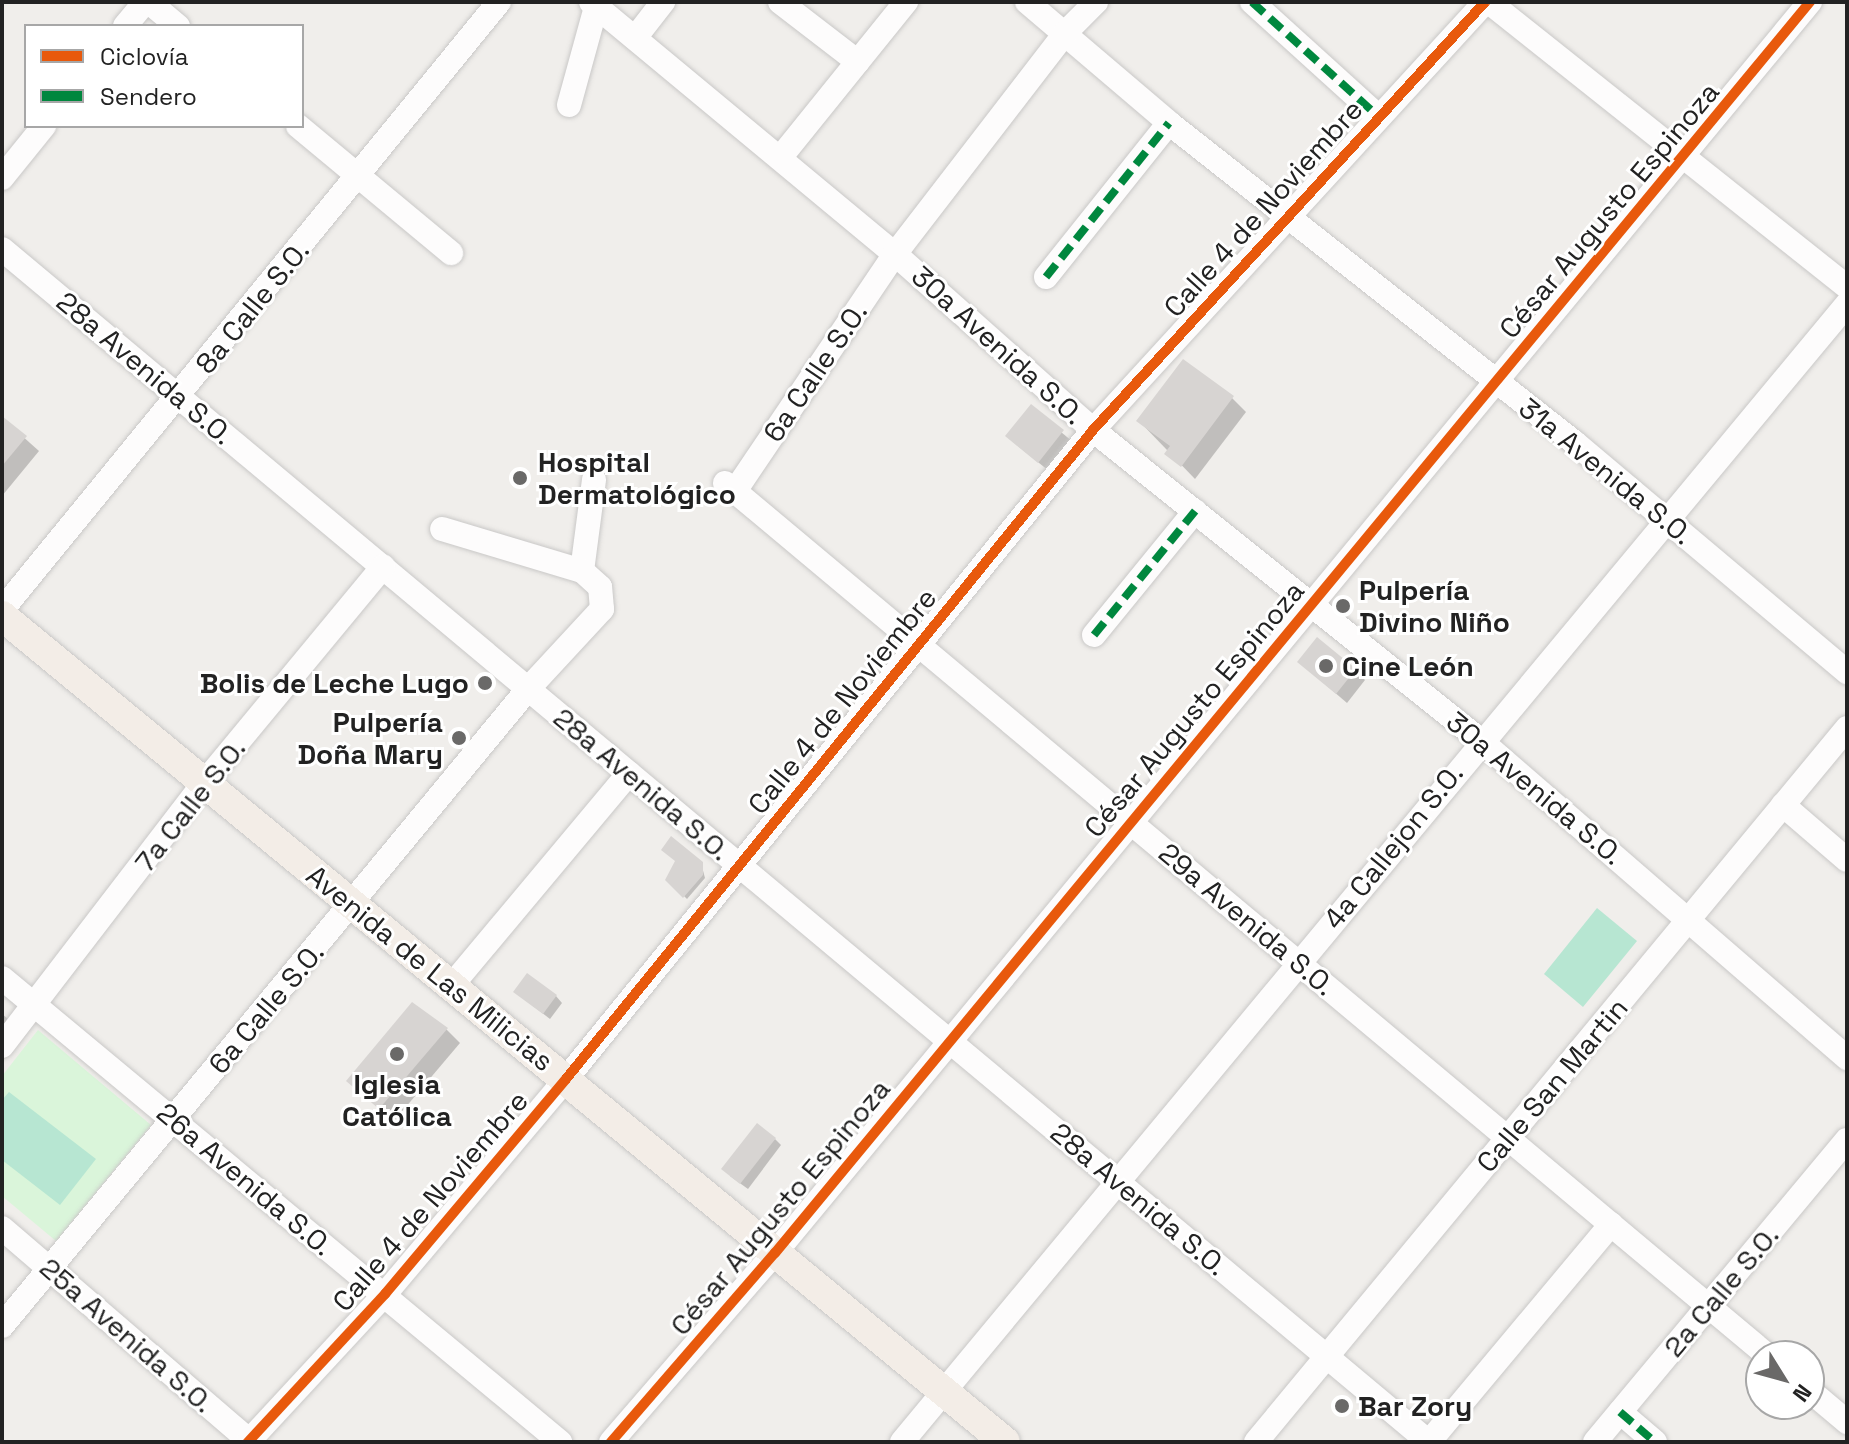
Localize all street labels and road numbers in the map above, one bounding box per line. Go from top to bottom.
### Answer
street label: César Augusto Espinoza [1492,75,1726,345]
street label: Calle 4 de Noviembre [1157,92,1369,324]
street label: 8a Calle S.O. [188,234,316,380]
street label: 30a Avenida S.O. [905,259,1091,431]
street label: 28a Avenida S.O. [50,284,240,452]
street label: 6a Calle S.O. [756,296,874,448]
street label: 31a Avenida S.O. [1512,391,1700,551]
street label: César Augusto Espinoza [1077,574,1311,844]
street label: Calle 4 de Noviembre [741,581,943,821]
street label: 28a Avenida S.O. [547,700,737,868]
street label: 30a Avenida S.O. [1440,704,1630,872]
street label: 7a Calle S.O. [128,732,252,878]
street label: 4a Callejon S.O. [1316,757,1470,935]
street label: 29a Avenida S.O. [1152,836,1342,1002]
street label: Avenida de Las Milicias [300,858,560,1078]
street label: 6a Calle S.O. [201,936,331,1080]
street label: Calle San Martin [1469,991,1635,1179]
street label: César Augusto Espinoza [663,1072,897,1342]
street label: Calle 4 de Noviembre [325,1084,535,1318]
street label: 26a Avenida S.O. [150,1096,340,1262]
street label: 28a Avenida S.O. [1044,1115,1234,1283]
street label: 2a Calle S.O. [1657,1219,1785,1363]
street label: 25a Avenida S.O. [33,1250,221,1420]

